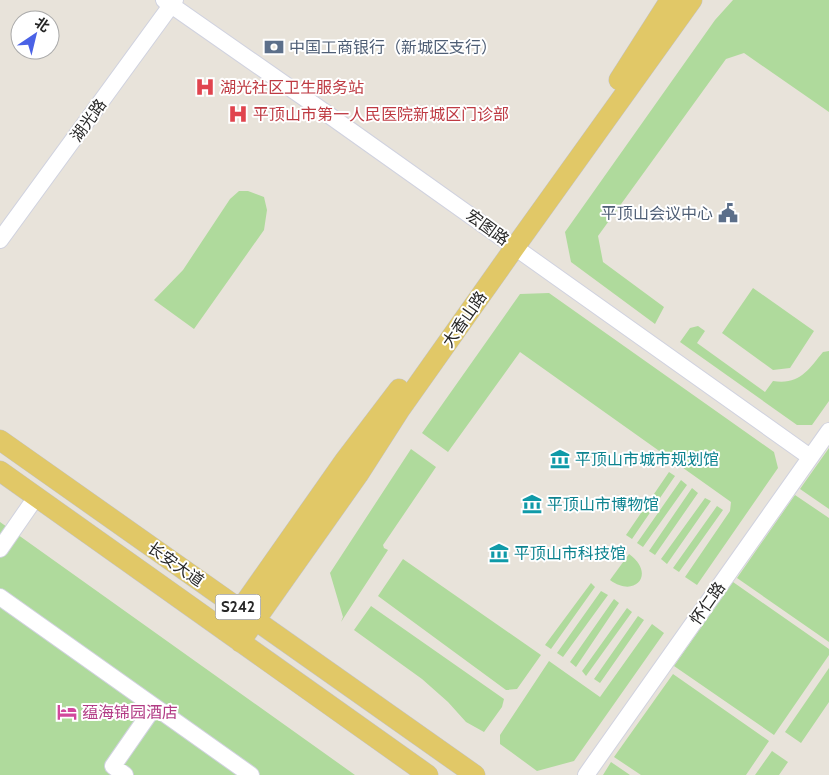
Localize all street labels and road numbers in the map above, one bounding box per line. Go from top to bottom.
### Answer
street label: 湖光路 [67,95,110,145]
street label: 宏图路 [463,206,513,249]
street label: 大香山路 [438,288,491,351]
street label: 长安大道 [144,538,207,591]
street label: 怀仁路 [686,578,729,628]
road number: S242 [216,594,260,620]

